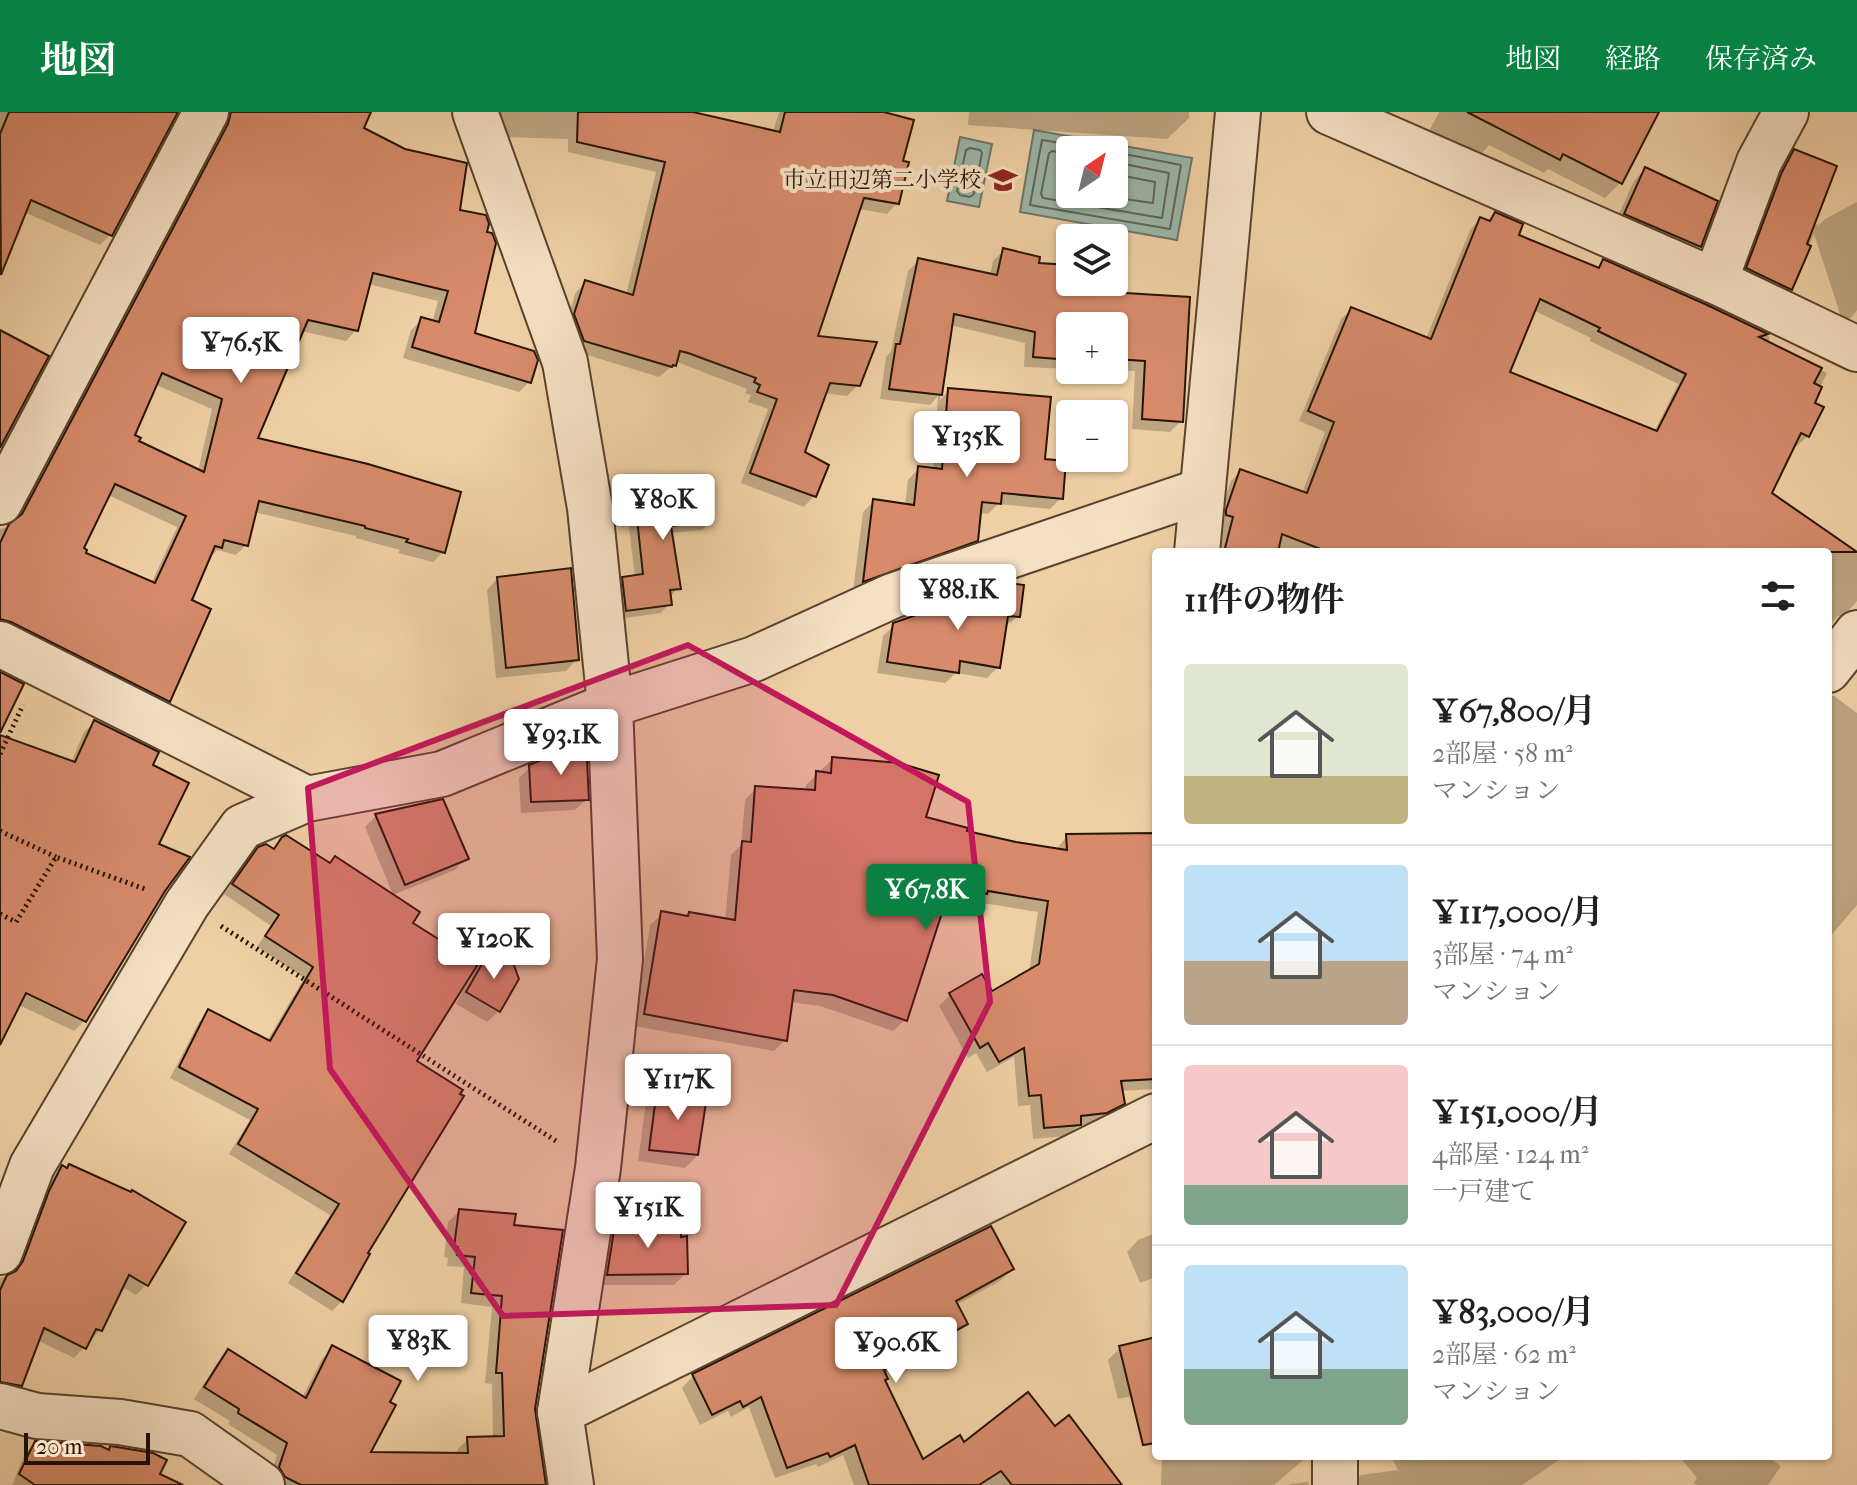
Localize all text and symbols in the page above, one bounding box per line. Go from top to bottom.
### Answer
text: 地図 [40,38,116,83]
text: 地図 [1505,42,1561,75]
text: 経路 [1605,42,1661,75]
text: 保存済み [1705,42,1817,75]
north arrow [1056,136,1128,208]
map controls [1056,136,1128,472]
school or university icon: 市立田辺第二小学校 [988,165,1018,195]
place label: 市立田辺第二小学校 [783,167,981,193]
button: layers [1056,224,1128,296]
button: + [1056,312,1128,384]
pin: ¥76.5K [176,317,306,385]
text: ¥76.5K [201,327,281,358]
button: − [1056,400,1128,472]
pin: ¥135K [911,411,1023,479]
text: ¥135K [932,421,1002,452]
pin: ¥80K [616,474,710,542]
text: ¥80K [630,484,696,515]
pin: ¥88.1K [893,564,1023,632]
text: ¥88.1K [918,574,998,605]
icon: filters [1756,574,1800,618]
text: 11件の物件 [1184,580,1344,620]
text: ¥67,800/月 [1432,691,1596,731]
icon: home [1248,696,1344,792]
pin: ¥93.1K [496,709,626,777]
text: ¥93.1K [522,719,600,750]
text: 2部屋 · 58 m² [1432,738,1573,769]
text: マンション [1432,775,1561,806]
pin: ¥67.8K [861,864,991,932]
text: ¥67.8K [884,874,968,905]
text: ¥117,000/月 [1432,892,1604,932]
icon: home [1248,897,1344,993]
pin: ¥120K [438,913,550,981]
text: ¥120K [456,923,532,954]
text: 3部屋 · 74 m² [1432,939,1573,970]
text: マンション [1432,976,1561,1007]
pin: ¥117K [622,1054,734,1122]
text: ¥117K [643,1064,713,1095]
text: ¥151,000/月 [1432,1092,1603,1132]
icon: home [1248,1097,1344,1193]
text: 4部屋 · 124 m² [1432,1139,1588,1170]
text: 一戸建て [1432,1176,1536,1207]
pin: ¥151K [592,1182,704,1250]
text: ¥151K [614,1192,682,1223]
text: ¥83,000/月 [1432,1292,1595,1332]
icon: home [1248,1297,1344,1393]
pin: ¥83K [371,1315,465,1383]
pin: ¥90.6K [831,1317,961,1385]
text: ¥83K [387,1325,449,1356]
text: ¥90.6K [853,1327,939,1358]
text: 2部屋 · 62 m² [1432,1339,1576,1370]
text: マンション [1432,1376,1561,1407]
scale bar [24,1429,150,1465]
text: 20 m [36,1434,82,1460]

